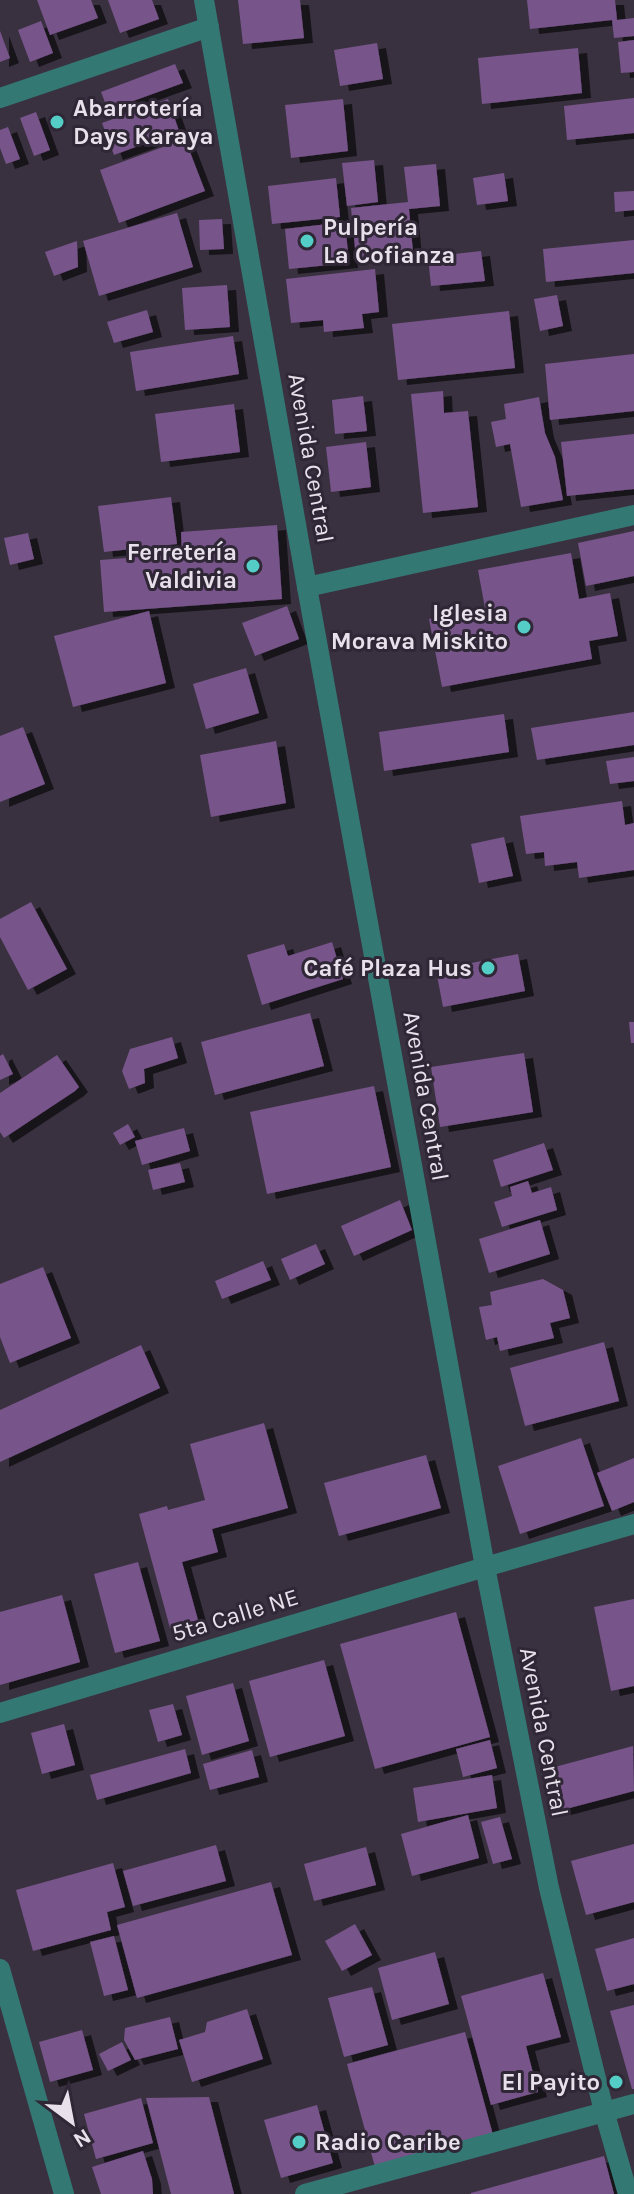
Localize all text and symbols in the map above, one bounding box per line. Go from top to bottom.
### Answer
place label: Abarrotería Days Karaya [73,94,214,150]
marker: Abarrotería Days Karaya [48,113,66,131]
place label: Pulpería La Cofianza [323,213,455,269]
marker: Pulpería La Cofianza [298,232,316,250]
street label: Avenida Central [282,371,340,545]
place label: Ferretería Valdivia [127,538,237,594]
marker: Ferretería Valdivia [244,557,262,575]
place label: Iglesia Morava Miskito [331,599,508,655]
marker: Iglesia Morava Miskito [515,618,533,636]
place label: Café Plaza Hus [303,954,472,982]
marker: Café Plaza Hus [479,959,497,977]
street label: Avenida Central [397,1009,455,1183]
street label: 5ta Calle NE [168,1582,302,1648]
street label: Avenida Central [514,1645,574,1819]
place label: El Payito [502,2068,600,2096]
marker: El Payito [607,2073,625,2091]
north arrow [32,2082,112,2162]
text: N [68,2123,96,2153]
place label: Radio Caribe [315,2128,461,2156]
marker: Radio Caribe [290,2133,308,2151]

